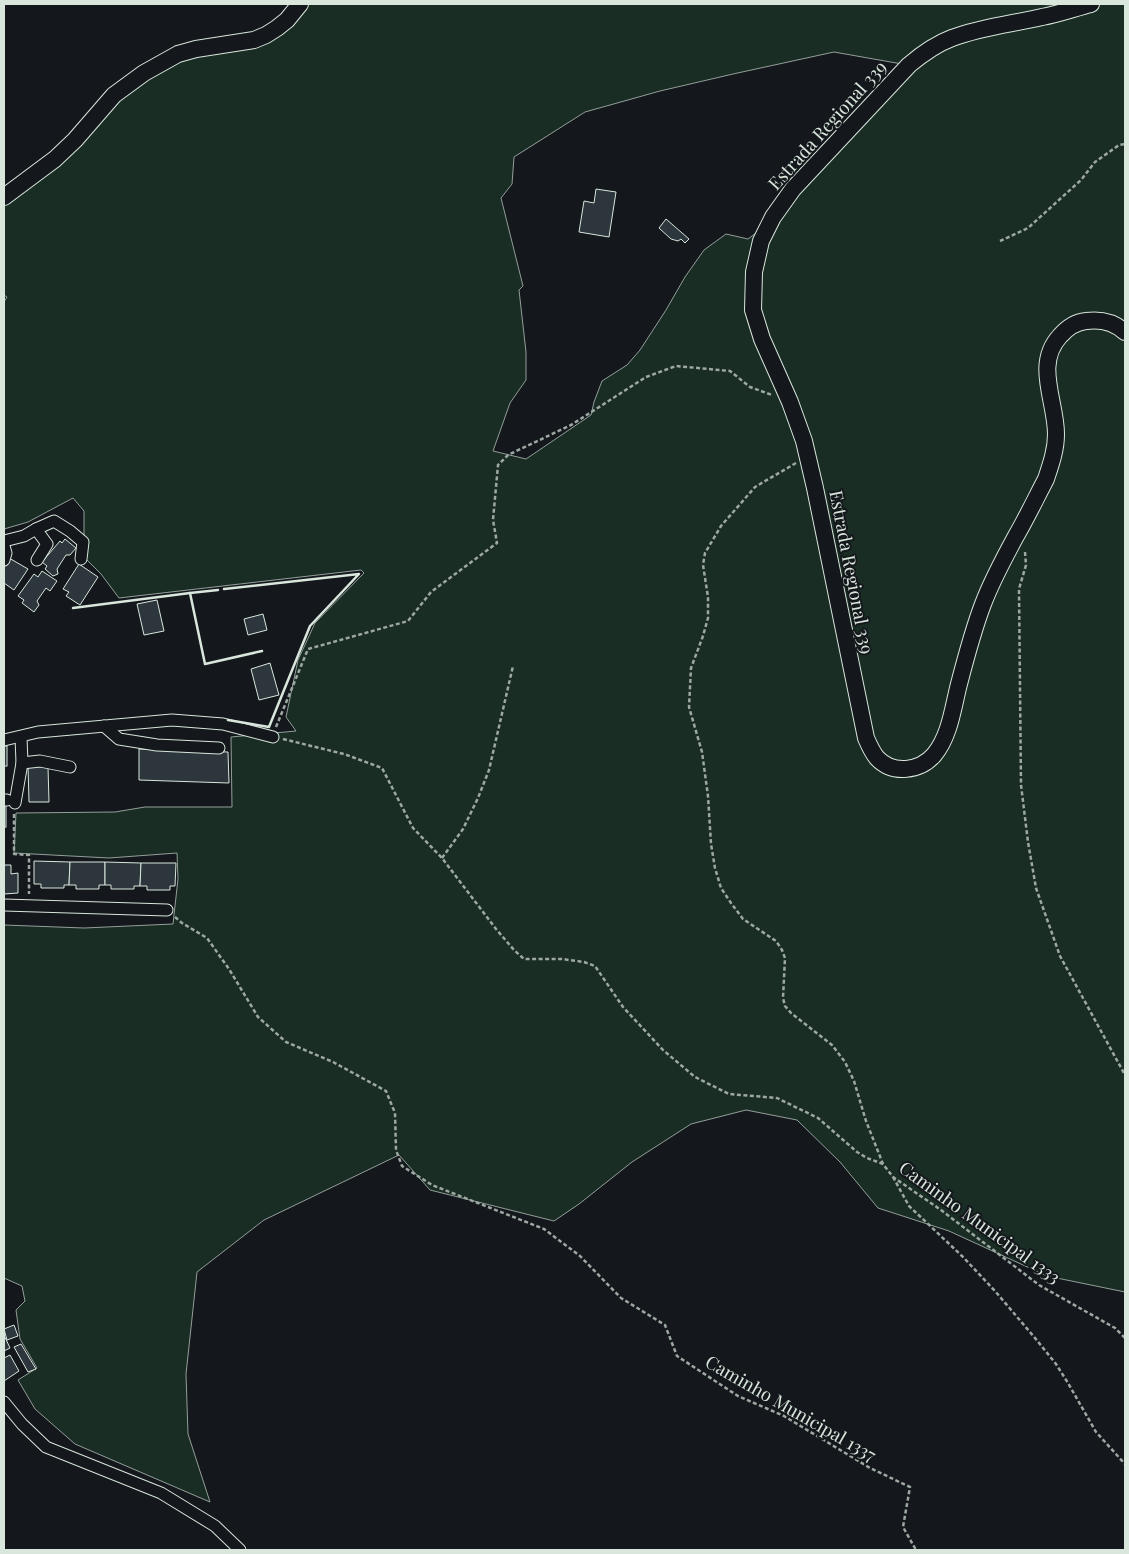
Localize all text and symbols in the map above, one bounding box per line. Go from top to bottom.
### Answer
street label: Estrada Regional 339 [762,55,892,195]
street label: Estrada Regional 339 [824,488,880,656]
street label: Caminho Municipal 1333 [894,1155,1066,1289]
street label: Caminho Municipal 1337 [701,1349,881,1467]

